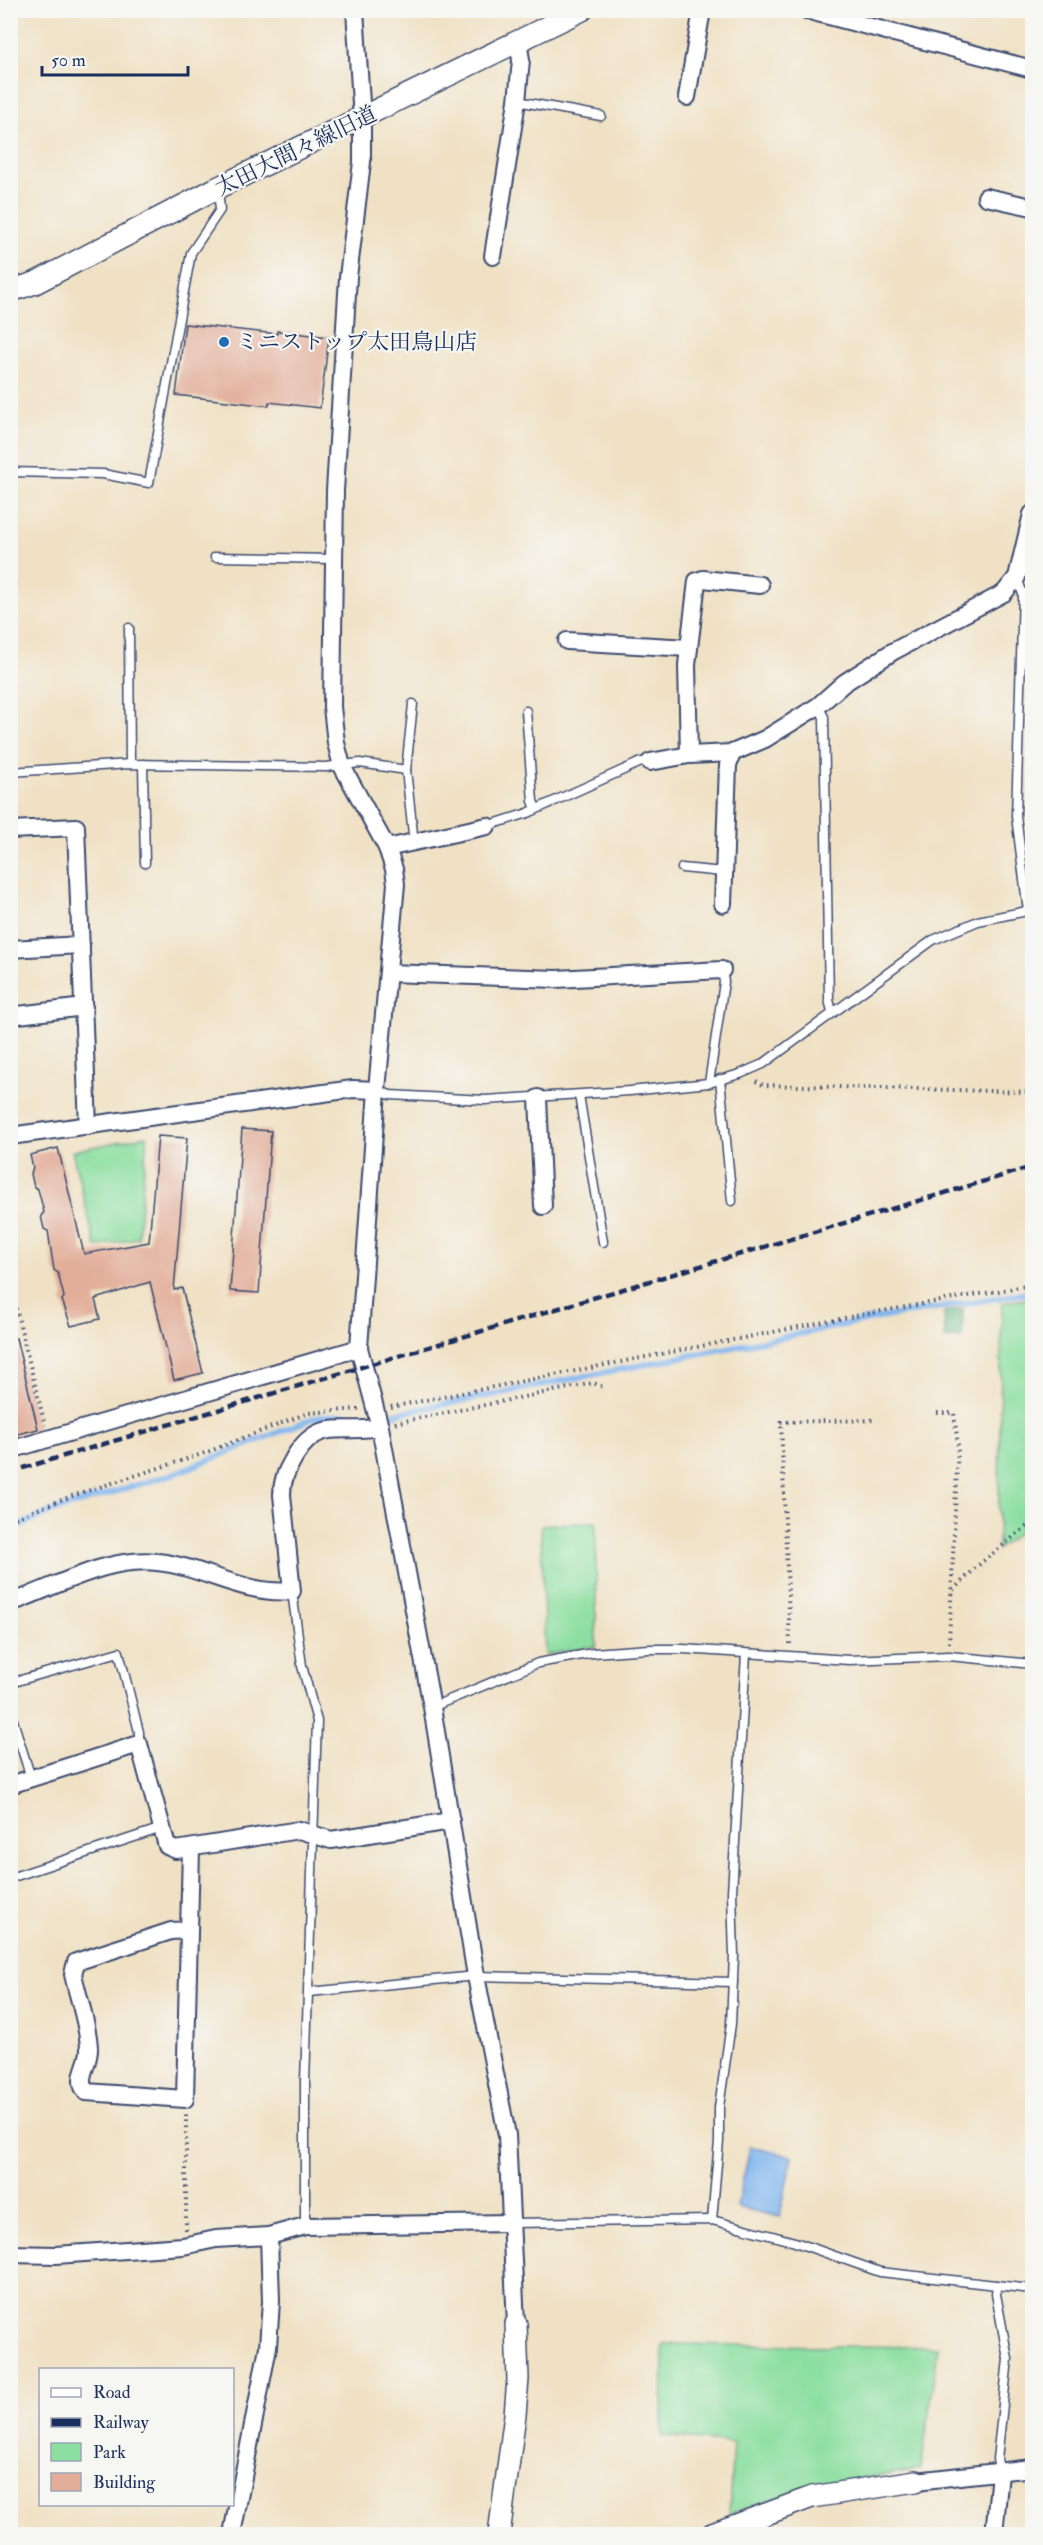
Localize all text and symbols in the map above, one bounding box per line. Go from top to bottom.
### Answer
scale bar [42,39,188,77]
text: 50 m [51,49,86,72]
street label: 太田大間々線旧道 [211,100,381,202]
place label: ミニストップ太田鳥山店 [236,328,477,356]
marker: ミニストップ太田鳥山店 [217,335,231,349]
legend [39,2368,234,2506]
text: Road [93,2381,131,2404]
text: Railway [93,2411,150,2434]
text: Park [93,2441,126,2464]
text: Building [93,2471,156,2494]

